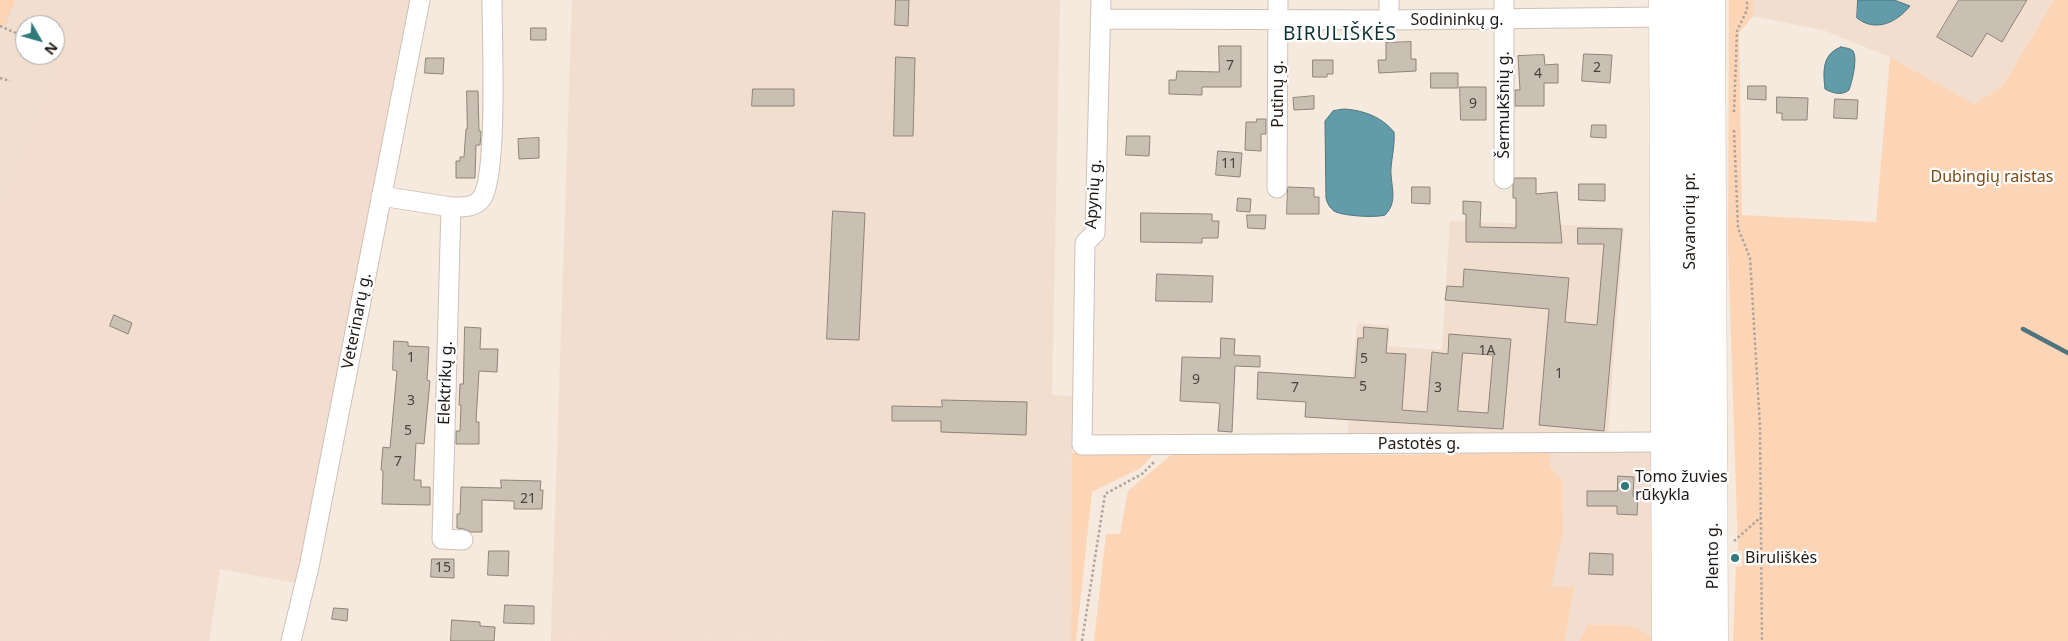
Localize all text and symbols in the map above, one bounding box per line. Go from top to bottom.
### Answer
street label: Sodininkų g. [1410,10,1504,30]
north arrow [15,15,65,65]
district label: BIRULIŠKĖS [1282,24,1398,46]
text: N [40,39,62,59]
street label: Šermukšnių g. [1494,51,1514,159]
house number: 7 [1226,58,1234,74]
street label: Putinų g. [1268,60,1288,128]
house number: 2 [1593,60,1601,76]
house number: 4 [1534,66,1542,82]
house number: 9 [1469,96,1477,112]
house number: 11 [1221,156,1237,172]
street label: Apynių g. [1082,158,1106,230]
park label: Dubingių raistas [1931,167,2053,187]
street label: Savanorių pr. [1680,172,1700,270]
street label: Veterinarų g. [338,271,376,371]
street label: Elektrikų g. [435,341,457,425]
house number: 1A [1479,343,1495,359]
house number: 1 [407,350,415,366]
house number: 5 [1360,351,1368,367]
house number: 1 [1555,366,1563,382]
house number: 9 [1192,372,1200,388]
house number: 5 [1359,379,1367,395]
house number: 7 [1291,380,1299,396]
house number: 3 [1434,380,1442,396]
house number: 3 [407,393,415,409]
house number: 5 [404,423,412,439]
street label: Pastotės g. [1378,434,1460,454]
house number: 7 [394,454,402,470]
place label: Tomo žuvies rūkykla [1635,467,1728,505]
marker: Tomo žuvies rūkykla [1619,480,1631,492]
house number: 21 [520,491,536,507]
street label: Plento g. [1703,523,1723,589]
place label: Biruliškės [1745,548,1817,568]
marker: Biruliškės [1729,552,1741,564]
house number: 15 [435,560,451,576]

